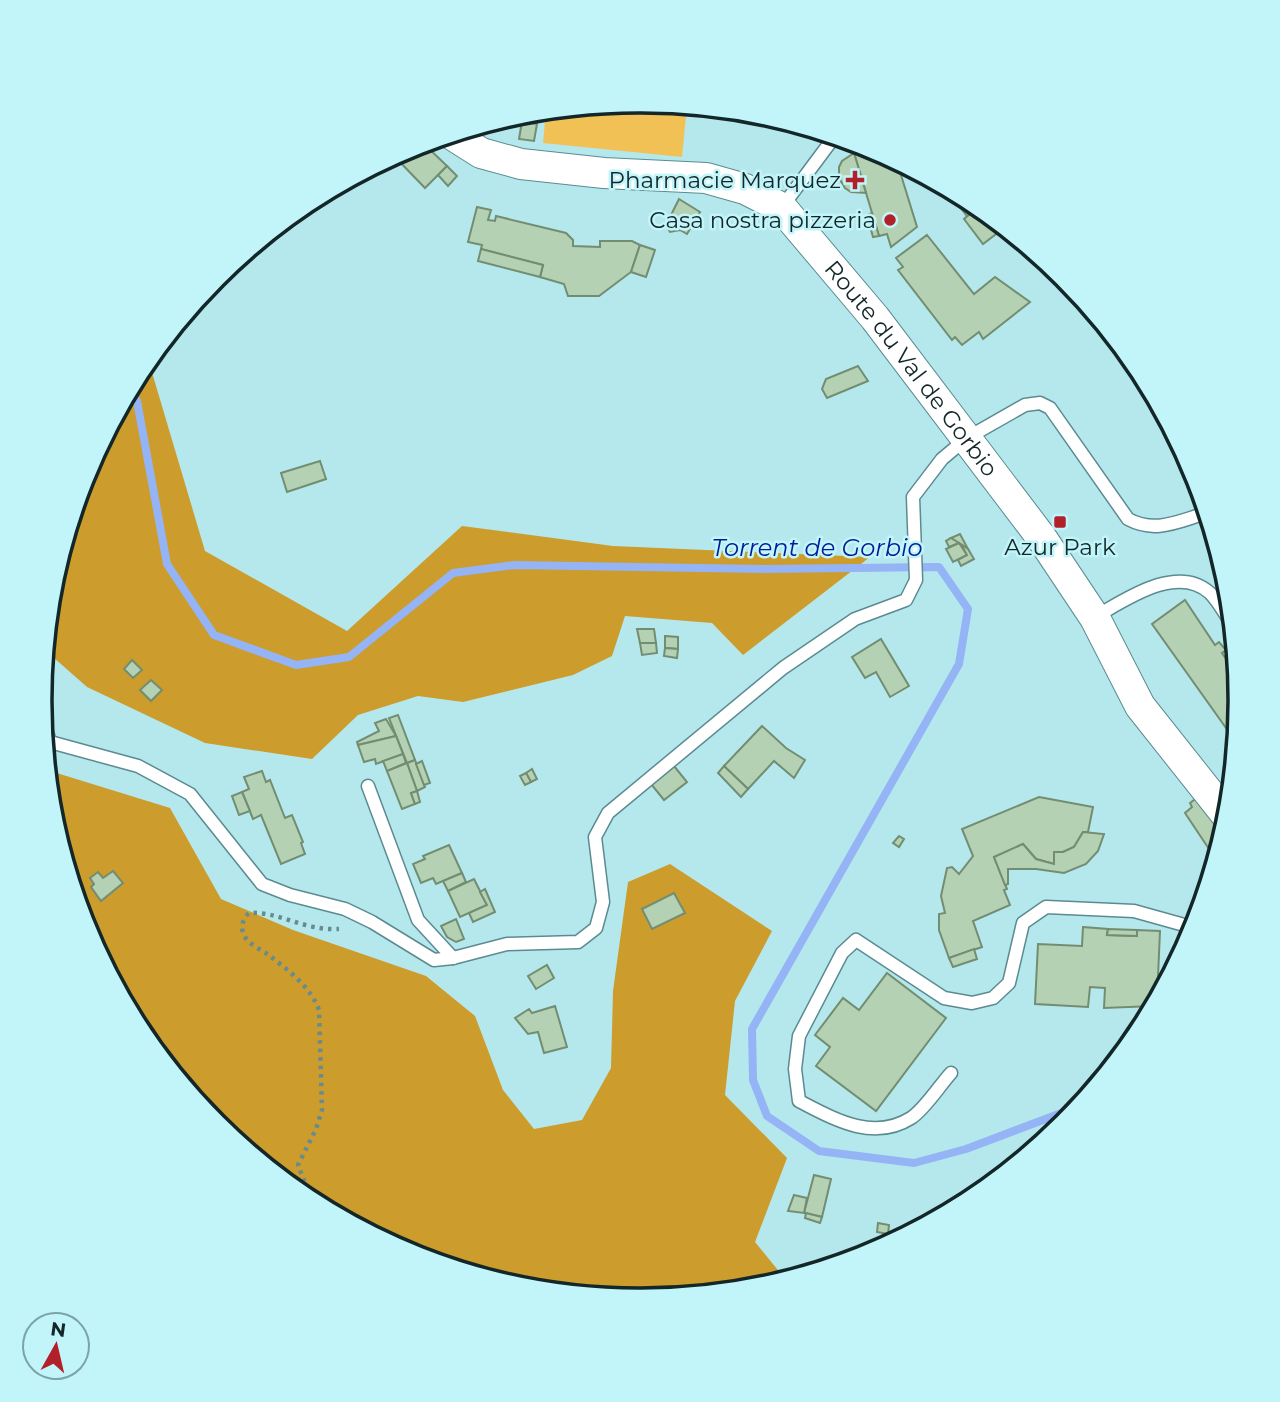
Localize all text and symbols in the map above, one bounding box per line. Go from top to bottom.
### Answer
place label: Pharmacie Marquez [608,166,841,194]
marker: Pharmacie Marquez [847,172,863,188]
place label: Casa nostra pizzeria [649,206,876,234]
marker: Casa nostra pizzeria [882,212,898,228]
street label: Route du Val de Gorbio [819,255,1004,482]
marker: Azur Park [1052,514,1068,530]
water label: Torrent de Gorbio [712,533,922,562]
place label: Azur Park [1004,533,1116,561]
north arrow [21,1311,91,1381]
text: N [49,1317,68,1342]

